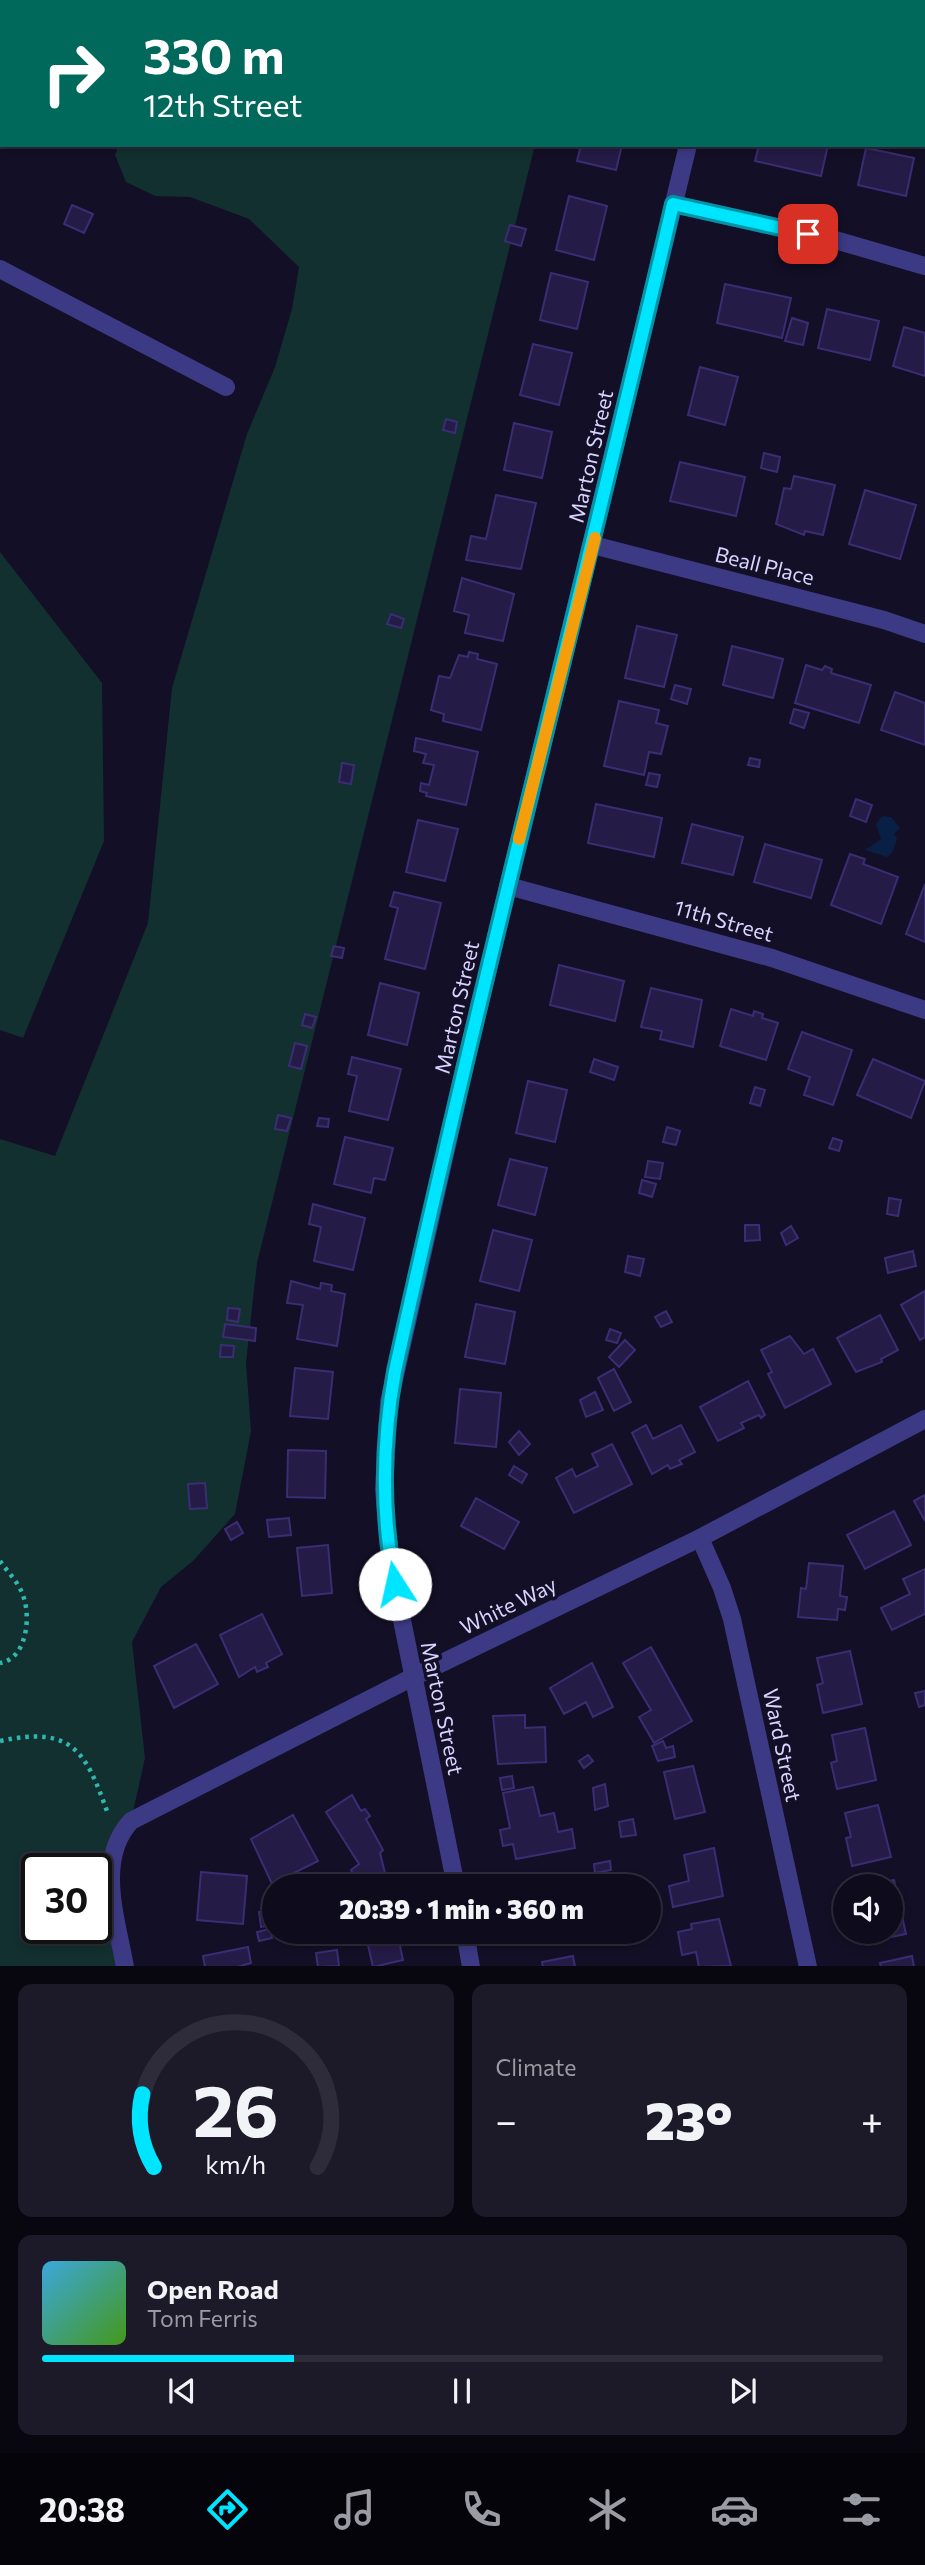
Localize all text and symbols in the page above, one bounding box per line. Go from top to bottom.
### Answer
text: 330 m [143,24,284,84]
icon: right [28,28,119,119]
text: 12th Street [143,84,302,124]
pin [778,204,838,264]
icon: arrive [789,215,827,253]
street label: Marton Street [563,387,617,525]
street label: Beall Place [713,541,817,589]
street label: 11th Street [672,894,776,946]
street label: Marton Street [429,938,483,1076]
position arrow [358,1547,432,1621]
street label: White Way [456,1571,560,1639]
street label: Marton Street [417,1639,469,1777]
street label: Ward Street [759,1686,807,1804]
speed limit sign: 30 [21,1853,112,1944]
map controls [833,1874,903,1944]
button: sound [833,1874,903,1944]
text: 20:39 · 1 min · 360 m [339,1893,584,1924]
text: Climate [496,2053,577,2081]
text: 26 [193,2063,279,2152]
text: 23° [645,2087,733,2151]
text: − [496,2096,517,2143]
text: + [861,2096,883,2143]
text: km/h [205,2148,266,2178]
text: Open Road [147,2273,279,2304]
text: Tom Ferris [147,2304,258,2332]
icon: previous [163,2372,201,2410]
icon: pause [443,2372,481,2410]
icon: next [724,2372,762,2410]
icon: directions [203,2485,252,2534]
icon: music [330,2485,379,2534]
icon: phone [457,2485,506,2534]
icon: climate [583,2485,632,2534]
icon: car [710,2485,759,2534]
icon: filters [837,2485,886,2534]
text: 20:38 [39,2489,125,2529]

